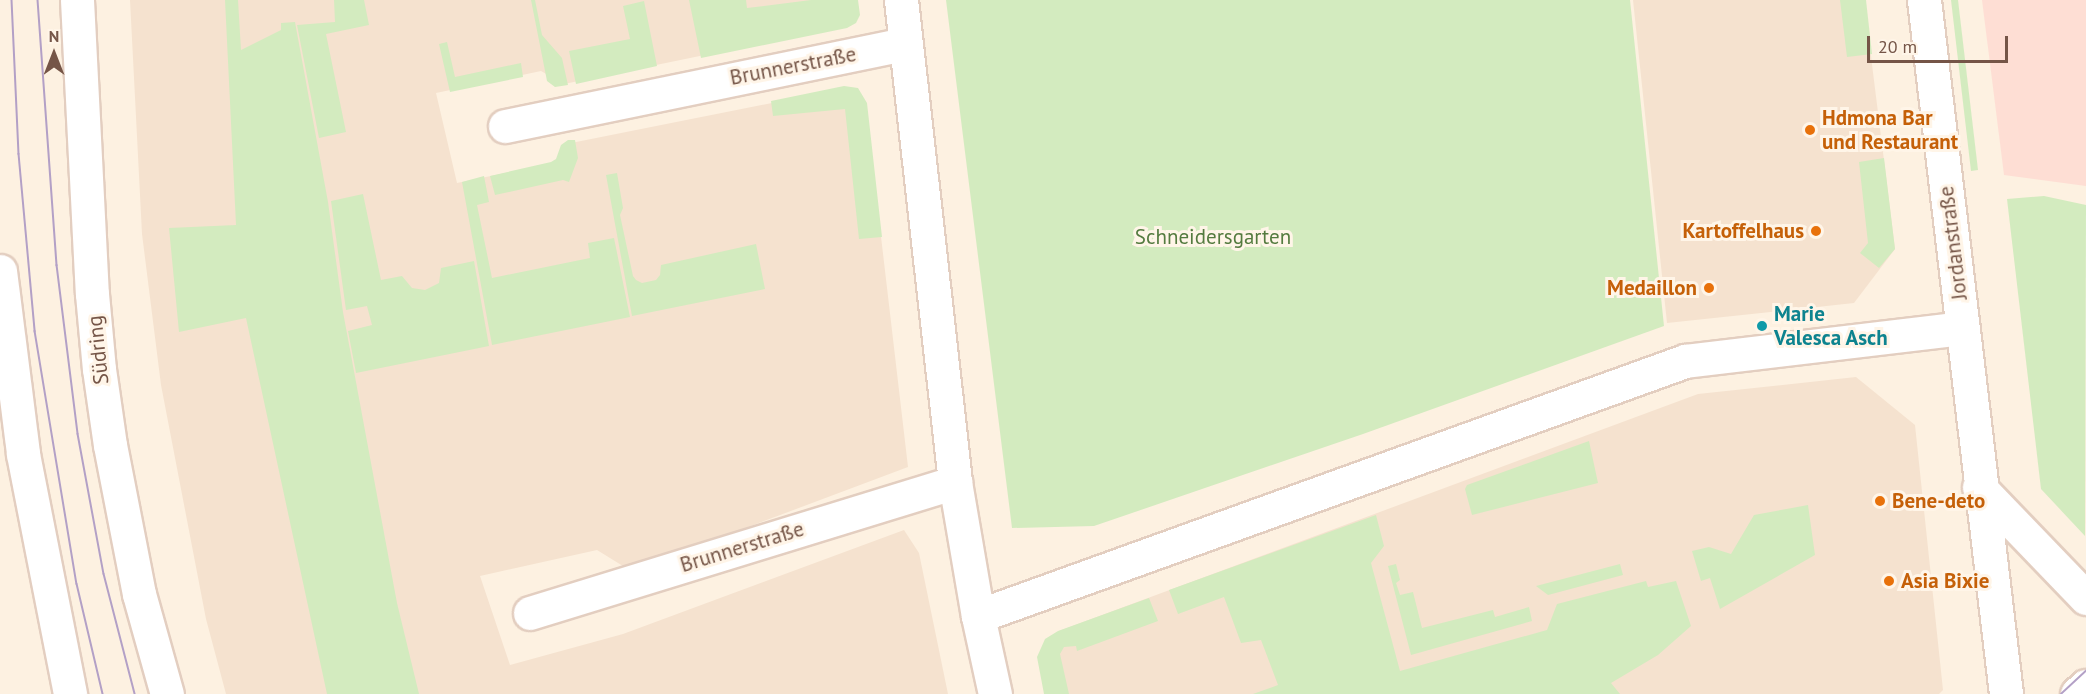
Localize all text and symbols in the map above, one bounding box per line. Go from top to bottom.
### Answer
north arrow [24,24,84,84]
scale bar [1870,24,2011,62]
text: N [49,26,59,46]
text: 20 m [1878,35,1917,58]
street label: Brunnerstraße [728,41,858,91]
place label: Hdmona Bar und Restaurant [1822,105,1958,155]
marker: Hdmona Bar und Restaurant [1803,123,1817,137]
street label: Jordanstraße [1934,185,1972,301]
place label: Kartoffelhaus [1682,218,1804,244]
park label: Schneidersgarten [1135,224,1291,250]
marker: Kartoffelhaus [1809,224,1823,238]
place label: Medaillon [1607,275,1697,301]
marker: Medaillon [1702,281,1716,295]
place label: Marie Valesca Asch [1774,301,1888,351]
street label: Südring [82,314,114,386]
marker: Marie Valesca Asch [1755,319,1769,333]
place label: Bene-deto [1892,488,1985,514]
marker: Bene-deto [1873,494,1887,508]
street label: Brunnerstraße [677,516,807,578]
place label: Asia Bixie [1901,568,1989,594]
marker: Asia Bixie [1882,574,1896,588]

